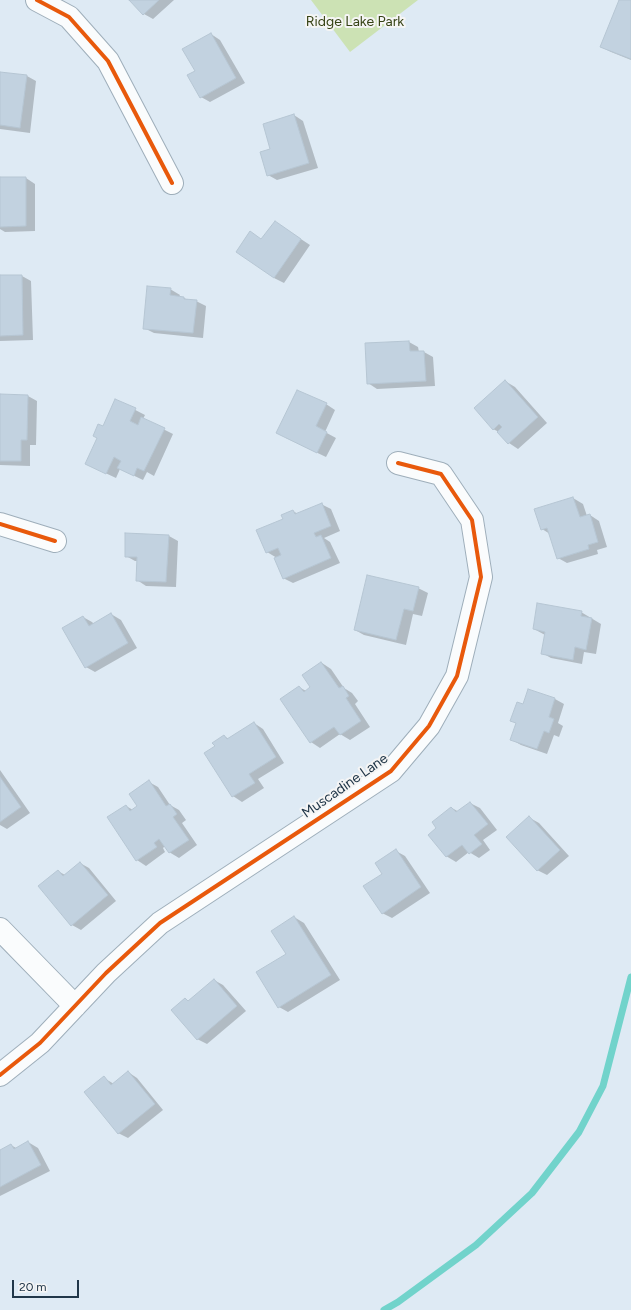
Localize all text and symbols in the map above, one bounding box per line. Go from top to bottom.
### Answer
park label: Ridge Lake Park [306,14,404,30]
street label: Muscadine Lane [299,750,391,822]
scale bar [14,1272,81,1298]
text: 20 m [19,1280,47,1294]

